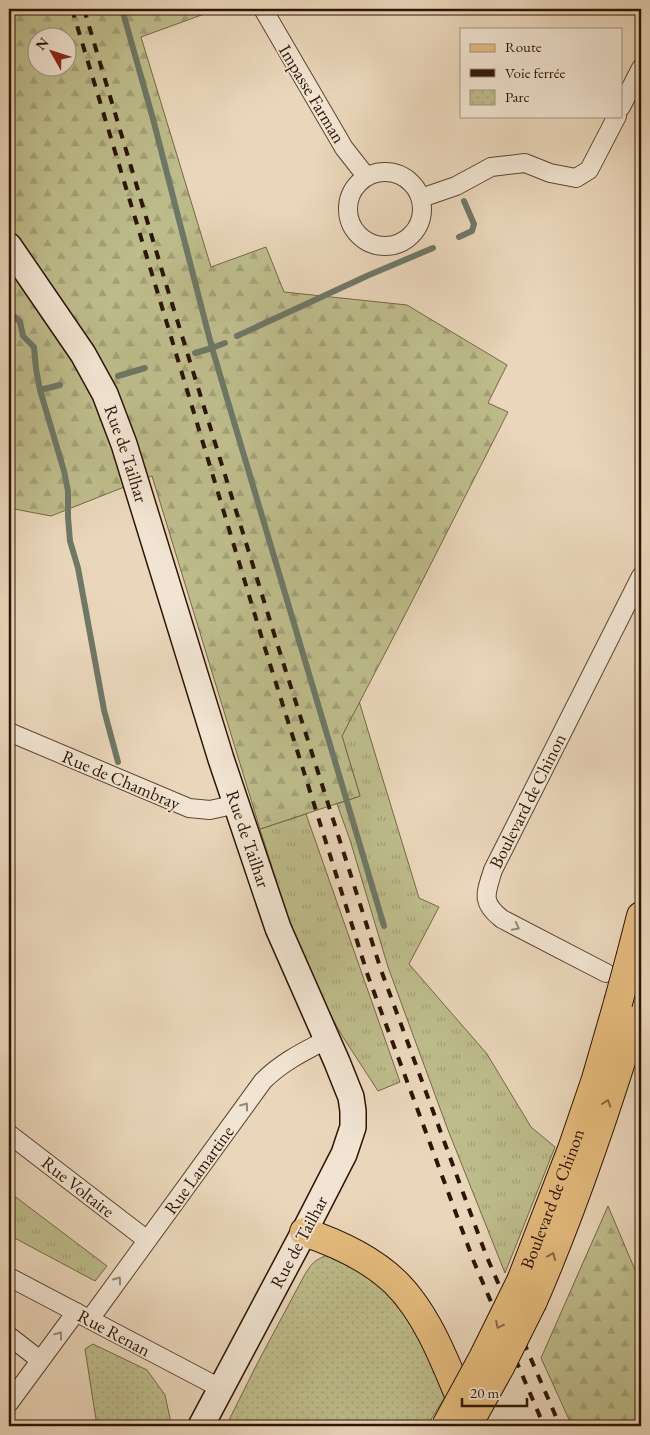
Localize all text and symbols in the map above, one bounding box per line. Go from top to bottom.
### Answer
north arrow [28,28,78,78]
legend [460,28,622,118]
text: N [31,33,53,54]
text: Route [505,37,542,56]
street label: Impasse Farman [274,40,351,148]
text: Voie ferrée [505,63,565,82]
text: Parc [505,87,530,106]
street label: Rue de Tailhar [99,402,153,505]
street label: Boulevard de Chinon [484,729,571,872]
street label: Rue de Chambray [59,744,184,815]
street label: Rue de Tailhar [221,787,276,890]
one-way arrow [511,921,520,931]
one-way arrow [601,1099,611,1108]
one-way arrow [239,1102,248,1112]
street label: Rue Lamartine [159,1121,239,1219]
street label: Boulevard de Chinon [515,1125,589,1272]
street label: Rue Voltaire [37,1151,119,1222]
street label: Rue de Tailhar [265,1192,332,1292]
one-way arrow [546,1252,557,1261]
one-way arrow [112,1276,121,1286]
street label: Rue Renan [74,1304,155,1361]
one-way arrow [495,1320,505,1329]
one-way arrow [53,1331,62,1341]
scale bar [462,1375,528,1407]
text: 20 m [470,1383,499,1402]

